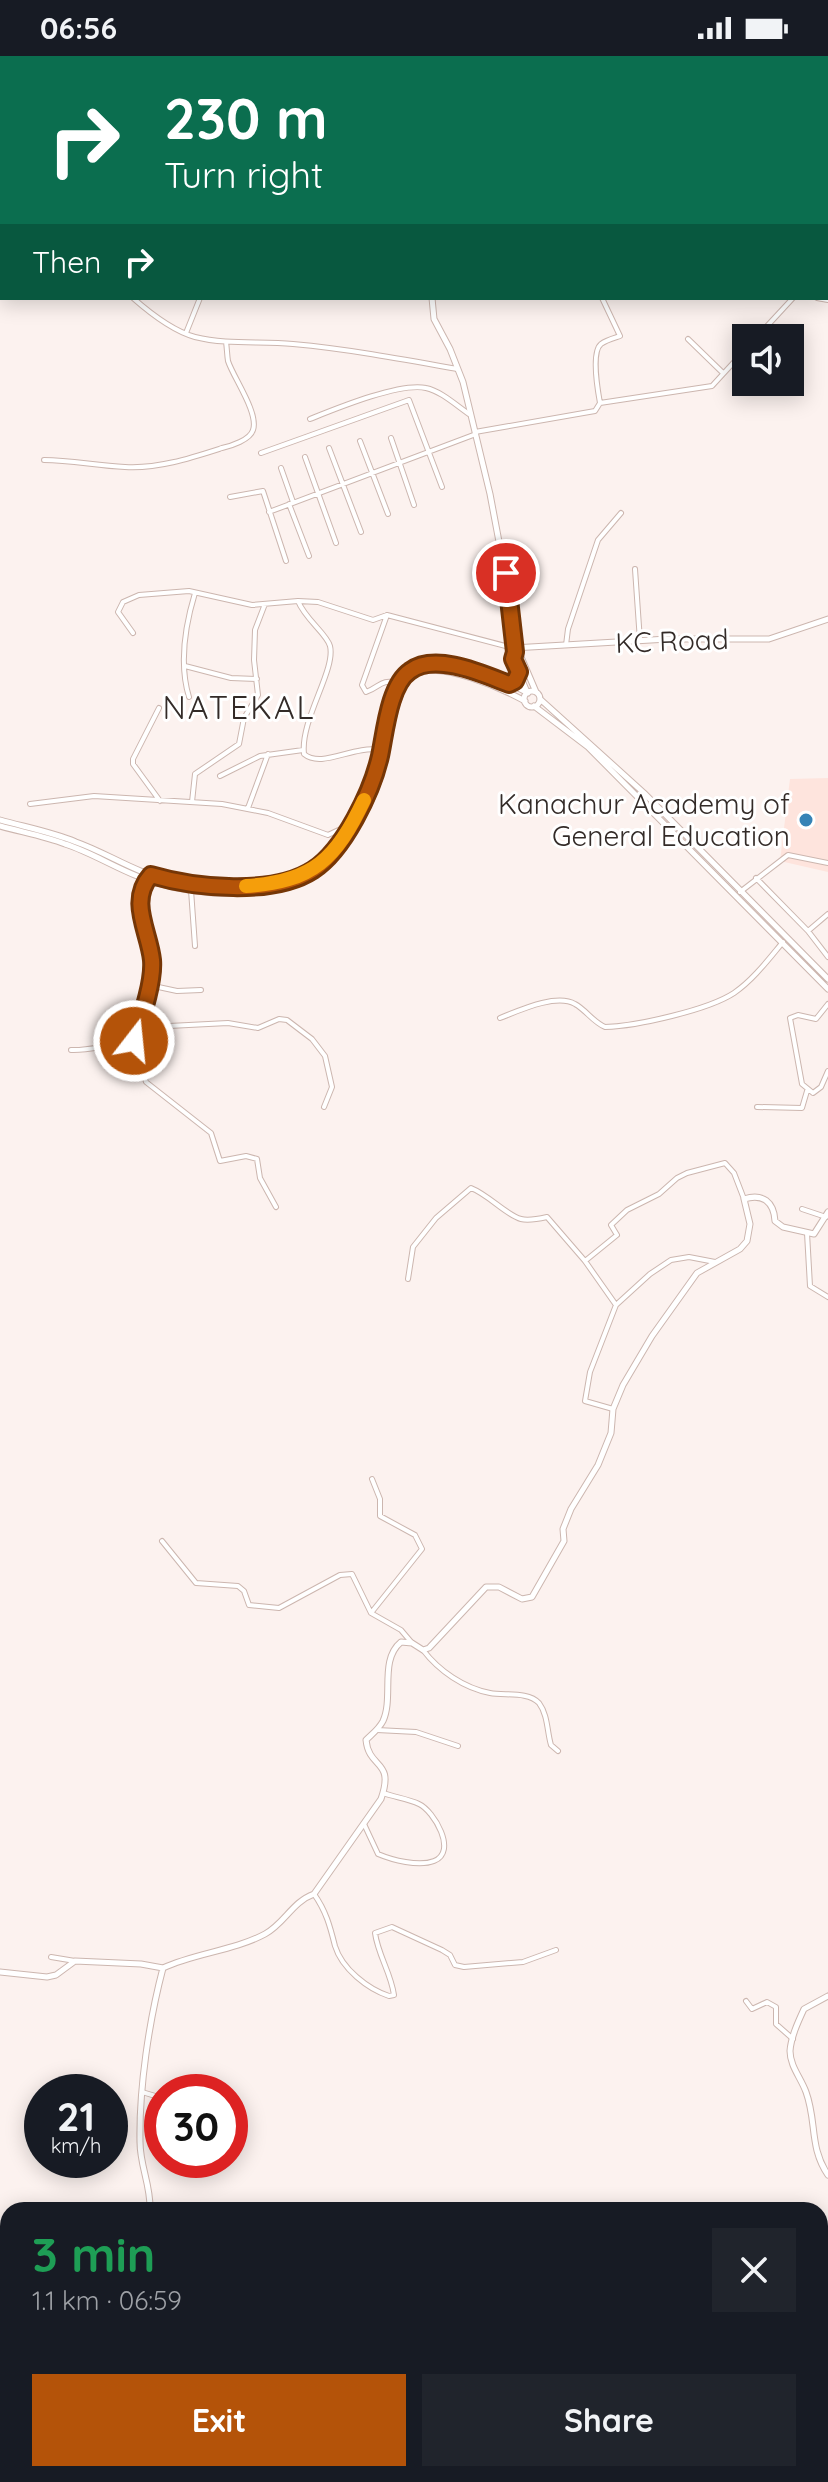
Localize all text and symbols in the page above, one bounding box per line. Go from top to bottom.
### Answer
text: 06:56 [40,9,117,47]
text: 230 m [164,83,328,153]
icon: right [32,88,136,192]
text: Turn right [164,152,323,197]
icon: right [117,240,161,284]
text: Then [32,243,101,281]
map controls [732,324,804,396]
button: sound [732,324,804,396]
pin [472,539,540,607]
icon: arrive [484,551,528,595]
street label: KC Road [615,621,729,660]
district label: NATEKAL [162,687,316,727]
place label: Kanachur Academy of General Education [498,786,790,853]
marker: Kanachur Academy of General Education [797,811,815,829]
position arrow [92,999,176,1083]
speed limit sign: 30 [144,2074,248,2178]
text: 21 [57,2091,95,2141]
text: km/h [51,2133,101,2158]
text: 3 min [32,2224,155,2284]
button: close [712,2228,796,2312]
text: 1.1 km · 06:59 [32,2284,182,2317]
button: Exit [32,2374,406,2466]
button: Share [422,2374,796,2466]

